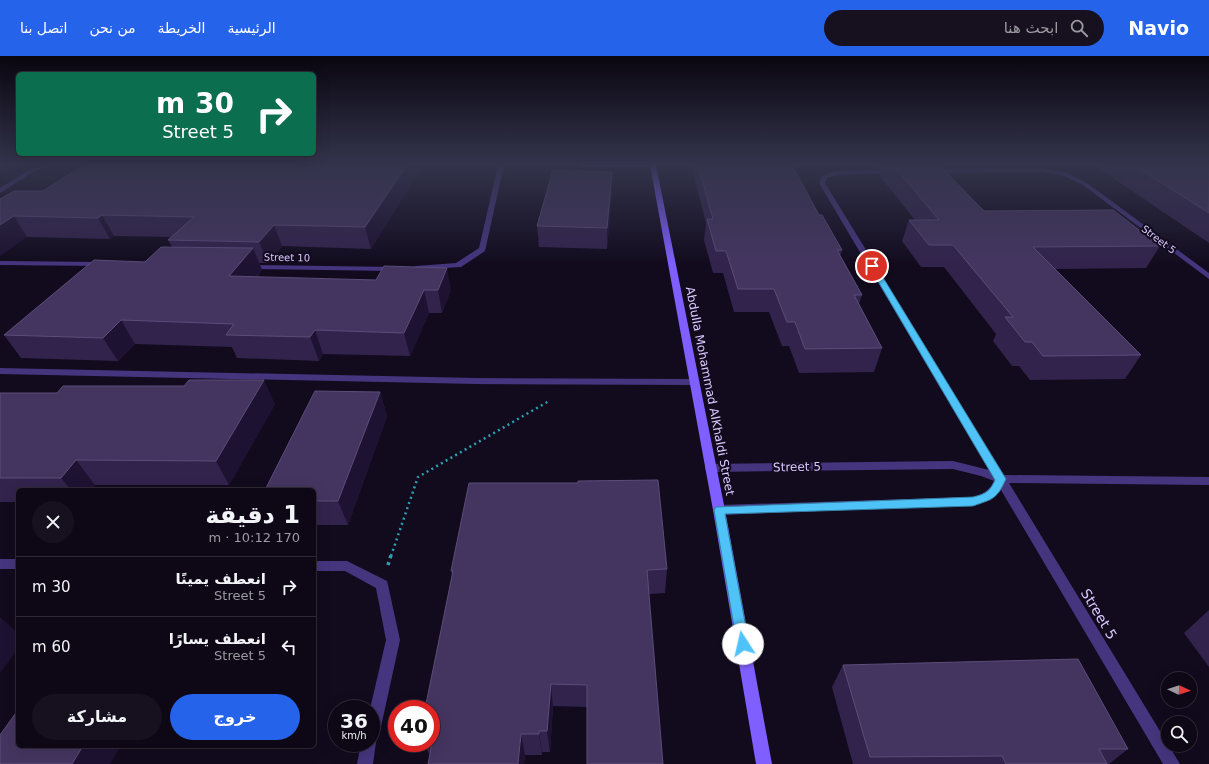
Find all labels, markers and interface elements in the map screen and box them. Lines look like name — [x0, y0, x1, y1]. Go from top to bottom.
search box — [824, 10, 1104, 46]
icon: search — [1068, 17, 1090, 39]
text: Navio — [1128, 17, 1189, 39]
text: ابحث هنا — [1004, 19, 1058, 37]
text: اتصل بنا — [20, 20, 67, 36]
text: من نحن — [89, 20, 136, 36]
text: الخريطة — [158, 20, 205, 36]
text: الرئيسية — [227, 20, 276, 36]
text: 30 m — [156, 87, 234, 120]
icon: right — [248, 88, 300, 140]
text: Street 5 — [162, 121, 234, 142]
street label: Street 5 — [1139, 223, 1178, 256]
pin — [855, 249, 889, 283]
street label: Street 10 — [264, 252, 310, 263]
icon: arrive — [861, 255, 883, 277]
street label: Abdulla Mohammad AlKhaldi Street — [683, 285, 737, 497]
street label: Street 5 — [773, 460, 821, 474]
button: close — [32, 501, 74, 543]
text: 1 دقيقة — [205, 501, 300, 529]
text: 170 m · 10:12 — [209, 530, 300, 545]
text: انعطف يمينًا — [175, 570, 266, 588]
icon: right — [278, 576, 300, 598]
text: 30 m — [32, 578, 71, 596]
street label: Street 5 — [1078, 586, 1120, 642]
text: Street 5 — [214, 588, 266, 603]
position arrow — [722, 623, 764, 665]
text: انعطف يسارًا — [169, 630, 266, 648]
icon: left — [278, 636, 300, 658]
text: 60 m — [32, 638, 71, 656]
text: Street 5 — [214, 648, 266, 663]
north arrow — [1161, 672, 1197, 708]
map controls — [1161, 672, 1197, 752]
button: مشاركة — [32, 694, 162, 740]
button: خروج — [170, 694, 300, 740]
speed limit sign: 40 — [388, 700, 440, 752]
text: 36 — [340, 709, 368, 733]
button: search — [1161, 716, 1197, 752]
text: km/h — [341, 730, 367, 741]

